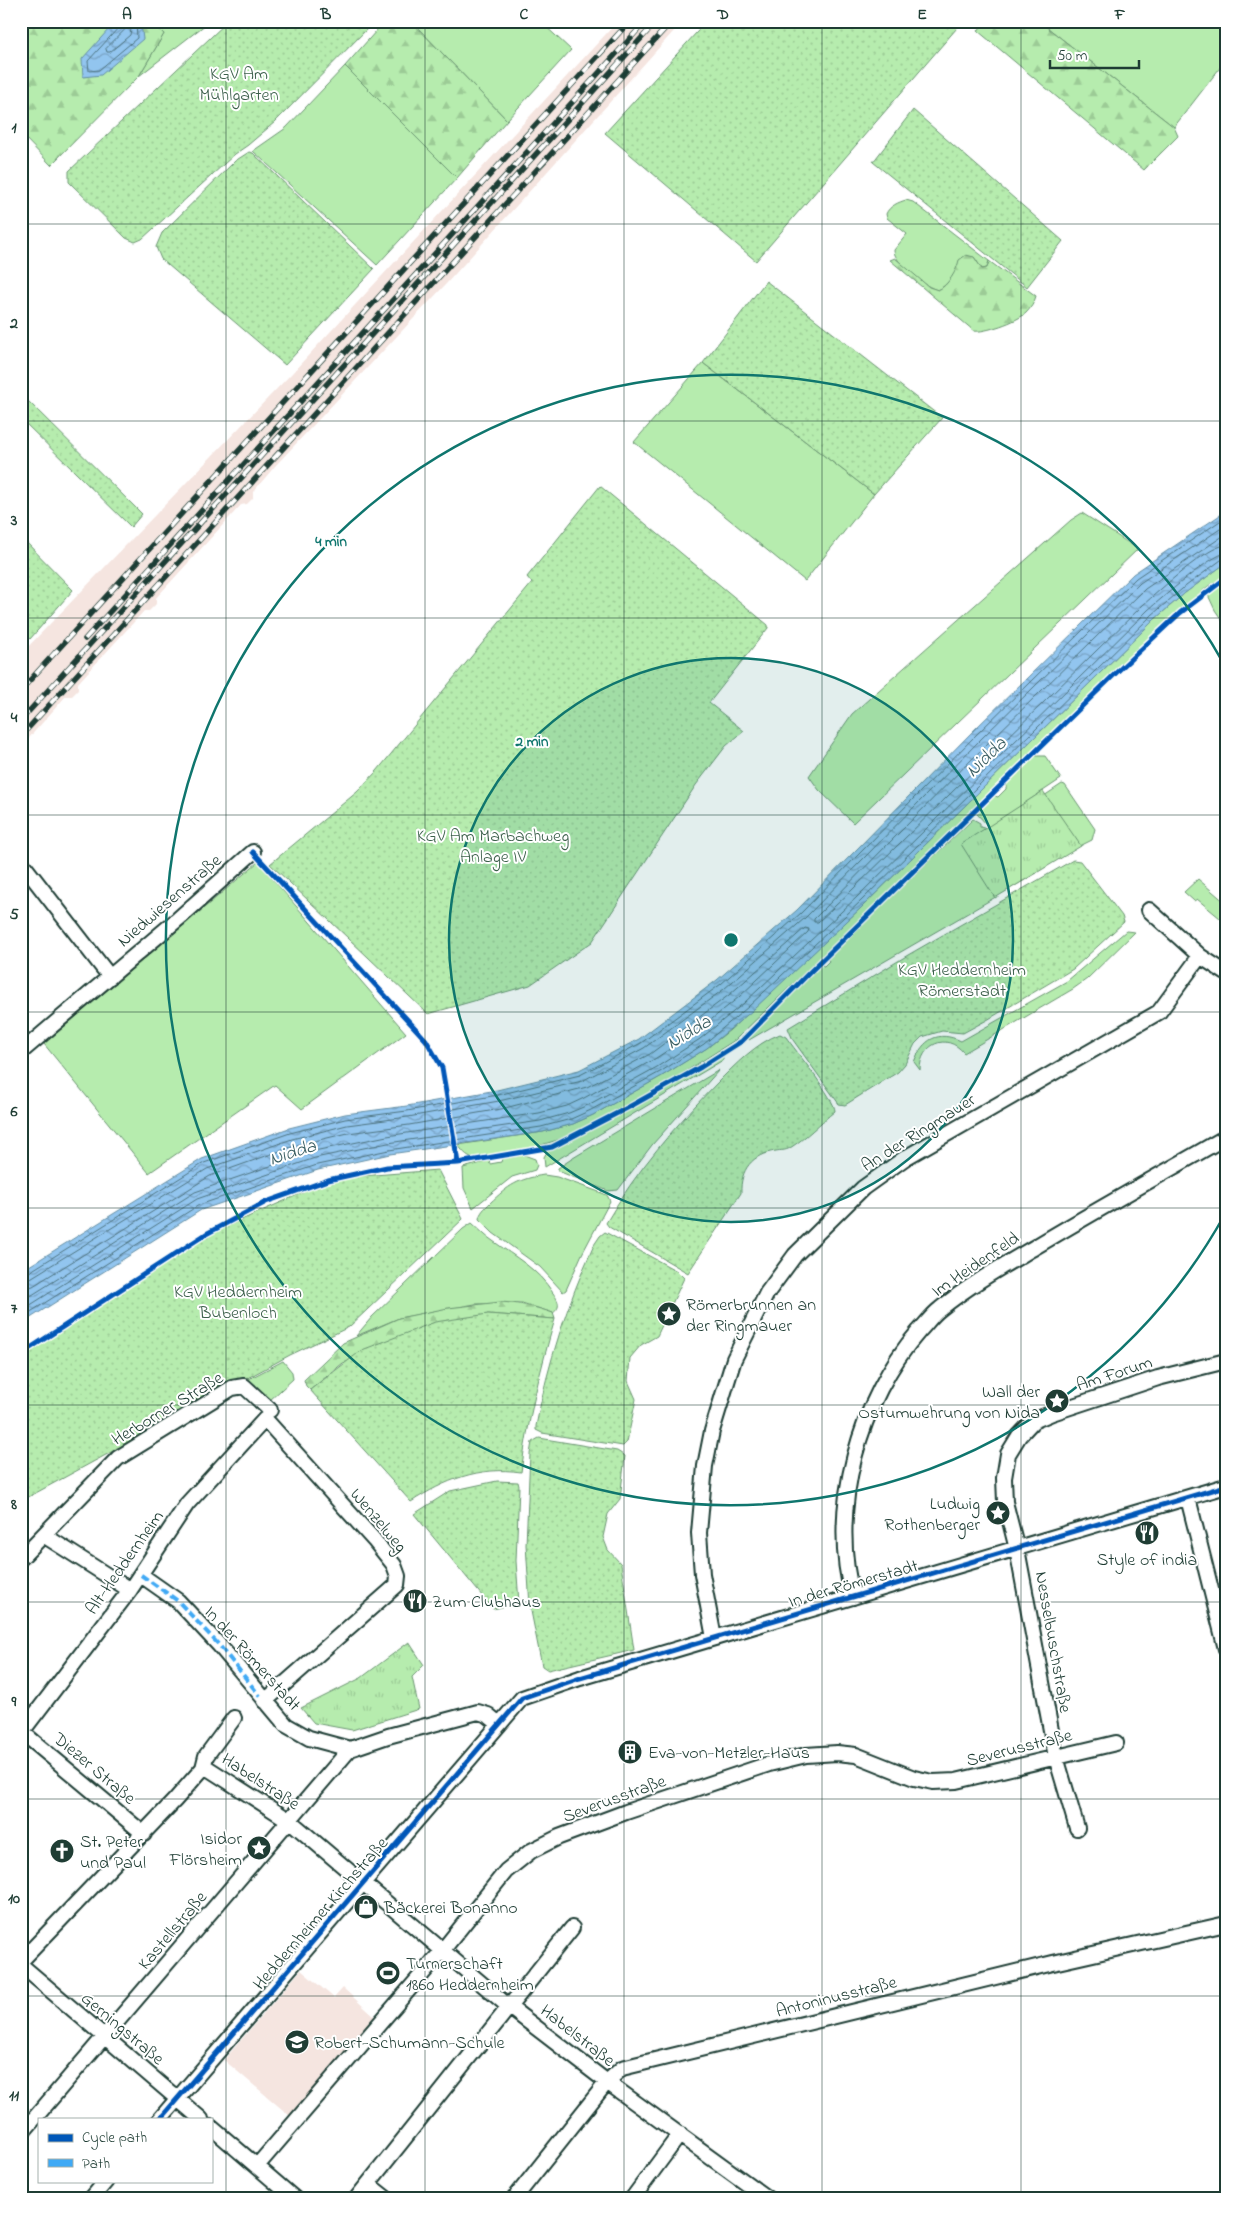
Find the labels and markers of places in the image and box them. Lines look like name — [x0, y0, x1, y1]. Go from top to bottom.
centre of rings — [722, 931, 740, 949]
place label: Römerbrunnen an der Ringmauer — [686, 1293, 816, 1341]
place icon: Römerbrunnen an der Ringmauer — [656, 1301, 682, 1327]
place label: Wall der Ostumwehrung von Nida — [858, 1380, 1040, 1428]
place icon: Wall der Ostumwehrung von Nida — [1044, 1388, 1070, 1414]
place label: Ludwig Rothenberger — [884, 1492, 980, 1540]
place icon: Ludwig Rothenberger — [985, 1500, 1011, 1526]
restaurant icon: Style of india — [1134, 1520, 1160, 1546]
place label: Style of india — [1097, 1548, 1197, 1574]
restaurant icon: Zum Clubhaus — [402, 1588, 428, 1614]
place label: Zum Clubhaus — [432, 1590, 541, 1616]
building icon: Eva-von-Metzler-Haus — [617, 1739, 643, 1765]
place label: Eva-von-Metzler-Haus — [648, 1741, 810, 1767]
place label: Isidor Flörsheim — [168, 1827, 242, 1874]
place label: St. Peter und Paul — [80, 1830, 146, 1877]
place icon: Isidor Flörsheim — [246, 1835, 272, 1861]
church icon: St. Peter und Paul — [49, 1838, 75, 1864]
shop icon: Bäckerei Bonanno — [353, 1894, 379, 1920]
place label: Bäckerei Bonanno — [383, 1896, 518, 1922]
place label: Turnerschaft 1860 Heddernheim — [406, 1952, 534, 1999]
sports icon: Turnerschaft 1860 Heddernheim — [375, 1960, 401, 1986]
school or university icon: Robert-Schumann-Schule — [284, 2029, 310, 2055]
place label: Robert-Schumann-Schule — [314, 2031, 506, 2057]

